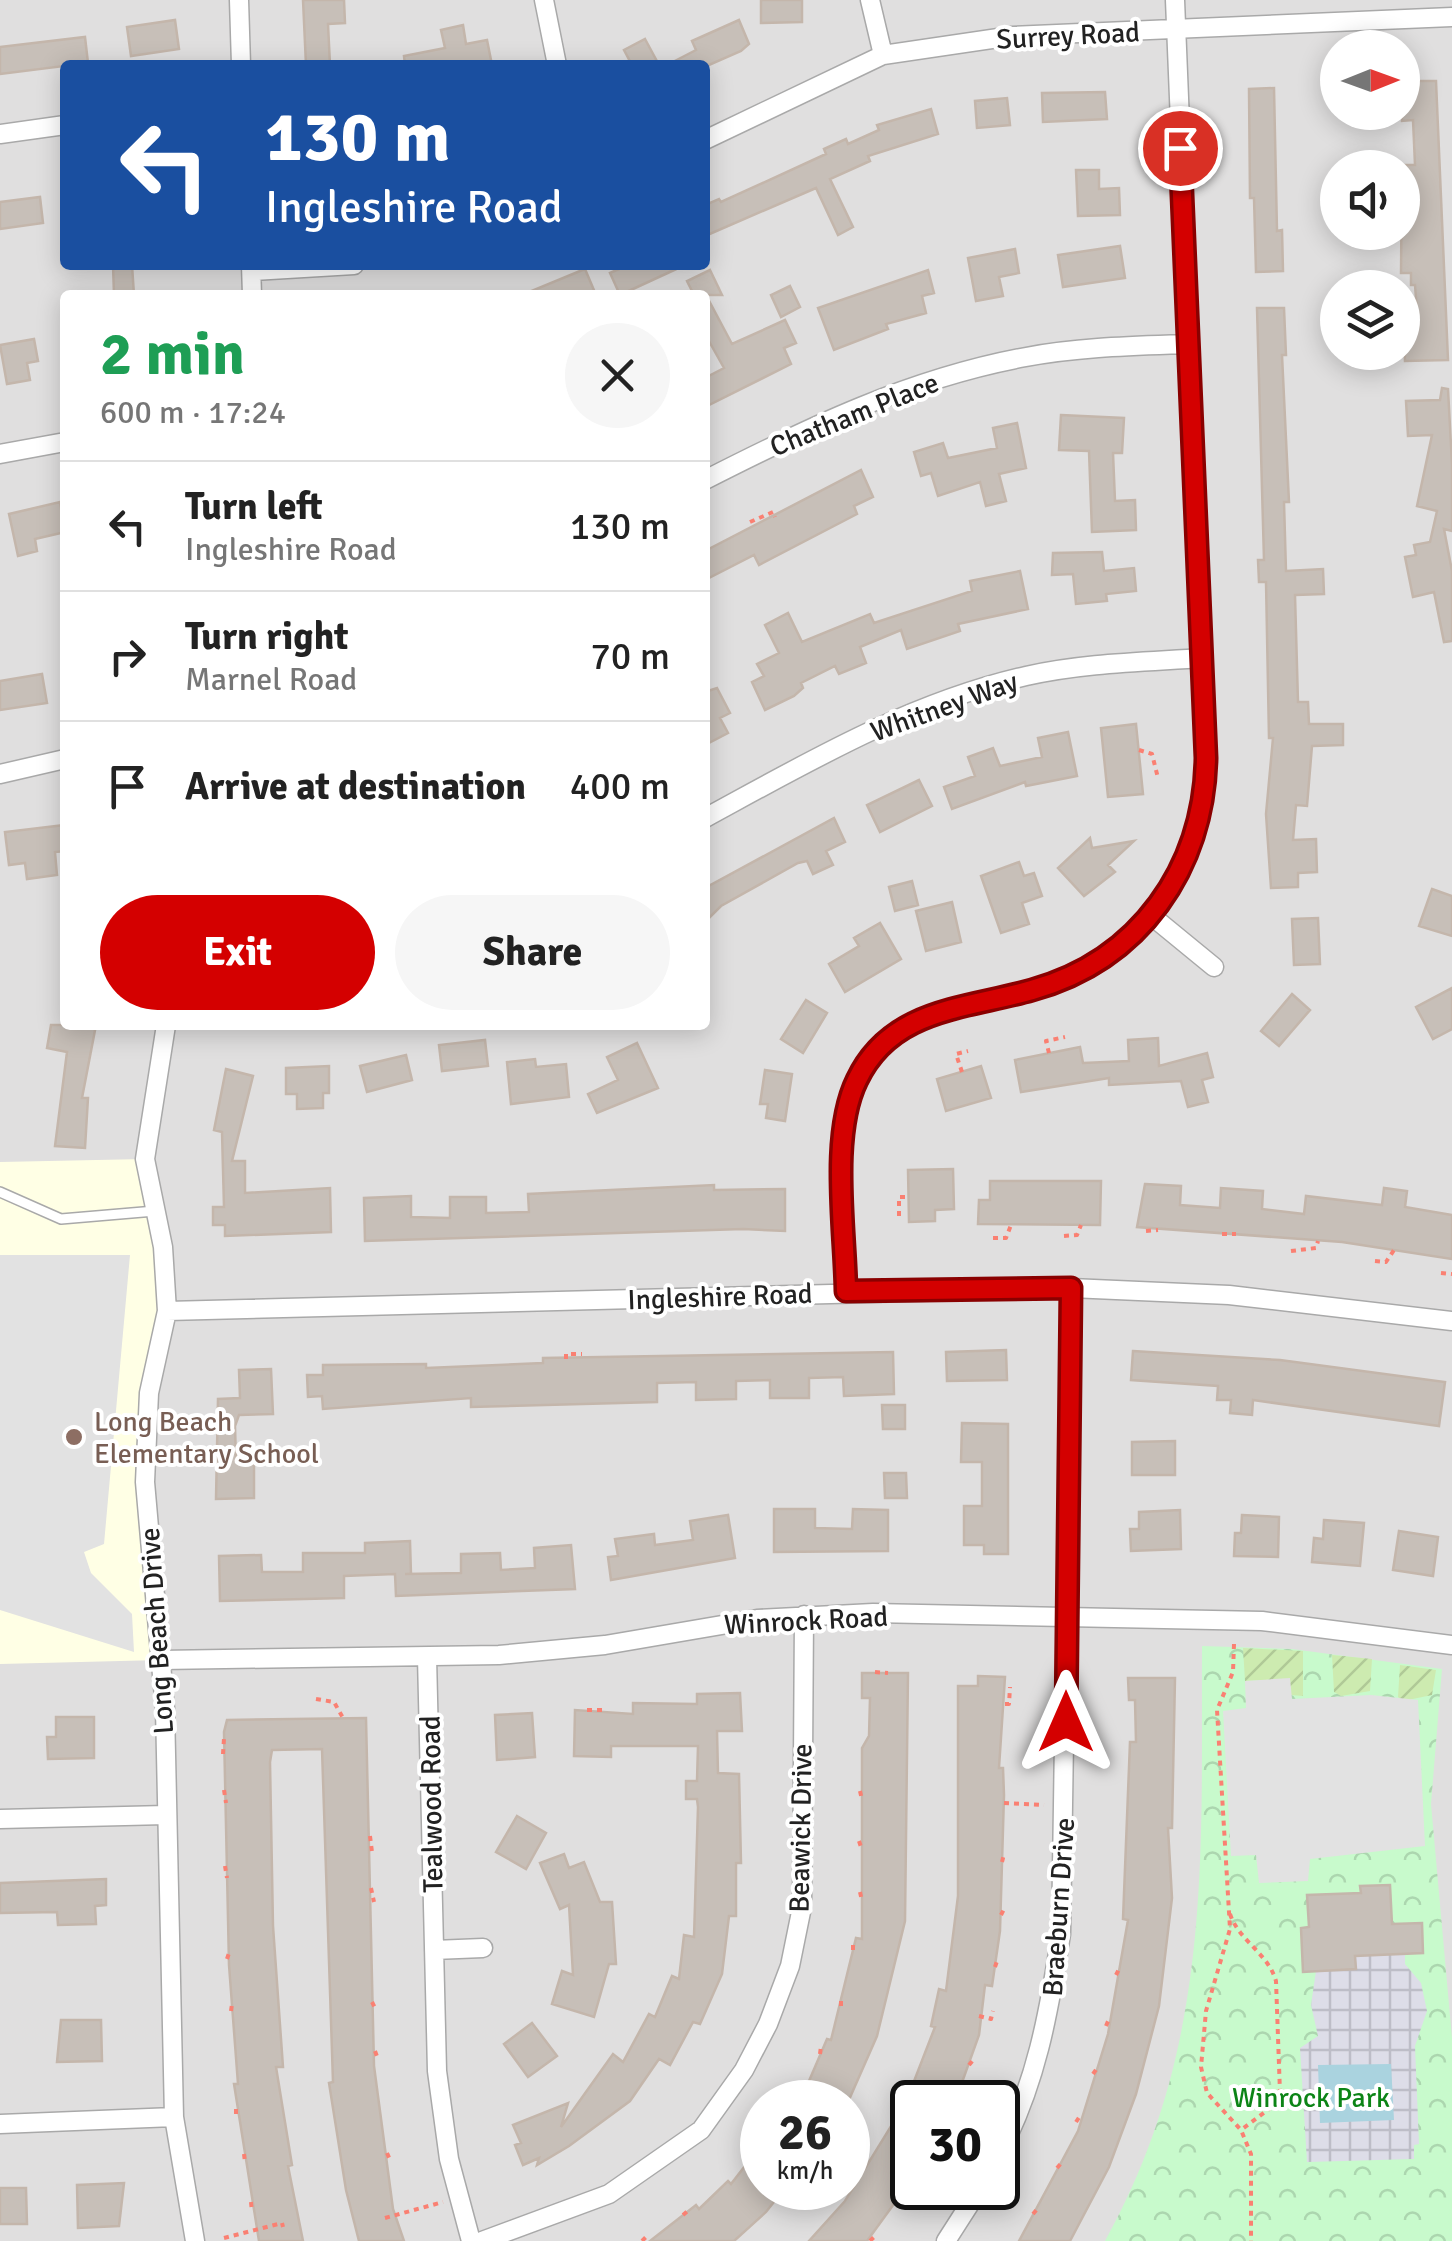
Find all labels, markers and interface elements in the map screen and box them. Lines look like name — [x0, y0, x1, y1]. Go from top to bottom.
street label: Surrey Road — [995, 15, 1141, 57]
north arrow — [1320, 30, 1420, 130]
map controls — [1320, 30, 1420, 370]
text: 130 m — [265, 94, 450, 180]
icon: left — [100, 100, 230, 230]
pin — [1138, 106, 1223, 191]
icon: arrive — [1153, 121, 1208, 176]
button: sound — [1320, 150, 1420, 250]
text: Ingleshire Road — [265, 180, 563, 235]
button: layers — [1320, 270, 1420, 370]
text: 2 min — [100, 318, 245, 392]
button: close — [565, 323, 670, 428]
street label: Chatham Place — [765, 366, 944, 464]
text: 600 m · 17:24 — [100, 393, 286, 432]
text: Turn left — [185, 483, 323, 530]
icon: left — [100, 499, 155, 554]
text: 130 m — [570, 503, 670, 550]
text: Ingleshire Road — [185, 530, 397, 569]
text: Turn right — [185, 613, 349, 660]
icon: right — [100, 629, 155, 684]
text: 70 m — [590, 633, 670, 680]
text: Marnel Road — [185, 660, 357, 699]
street label: Whitney Way — [866, 665, 1023, 749]
icon: arrive — [100, 759, 155, 814]
text: Arrive at destination — [185, 763, 526, 810]
text: 400 m — [570, 763, 670, 810]
button: Exit — [100, 895, 375, 1010]
button: Share — [395, 895, 670, 1010]
street label: Ingleshire Road — [627, 1277, 813, 1317]
place label: Long Beach Elementary School — [94, 1405, 319, 1471]
marker: Long Beach Elementary School — [63, 1426, 85, 1448]
street label: Long Beach Drive — [133, 1527, 181, 1735]
street label: Winrock Road — [723, 1600, 889, 1642]
position arrow — [1014, 1670, 1118, 1774]
street label: Tealwood Road — [413, 1715, 451, 1893]
street label: Beawick Drive — [783, 1743, 819, 1913]
street label: Braeburn Drive — [1036, 1817, 1082, 1998]
speed limit sign: 30 — [890, 2080, 1020, 2210]
park label: Winrock Park — [1232, 2081, 1390, 2115]
text: 26 — [778, 2102, 832, 2164]
text: km/h — [777, 2155, 833, 2186]

